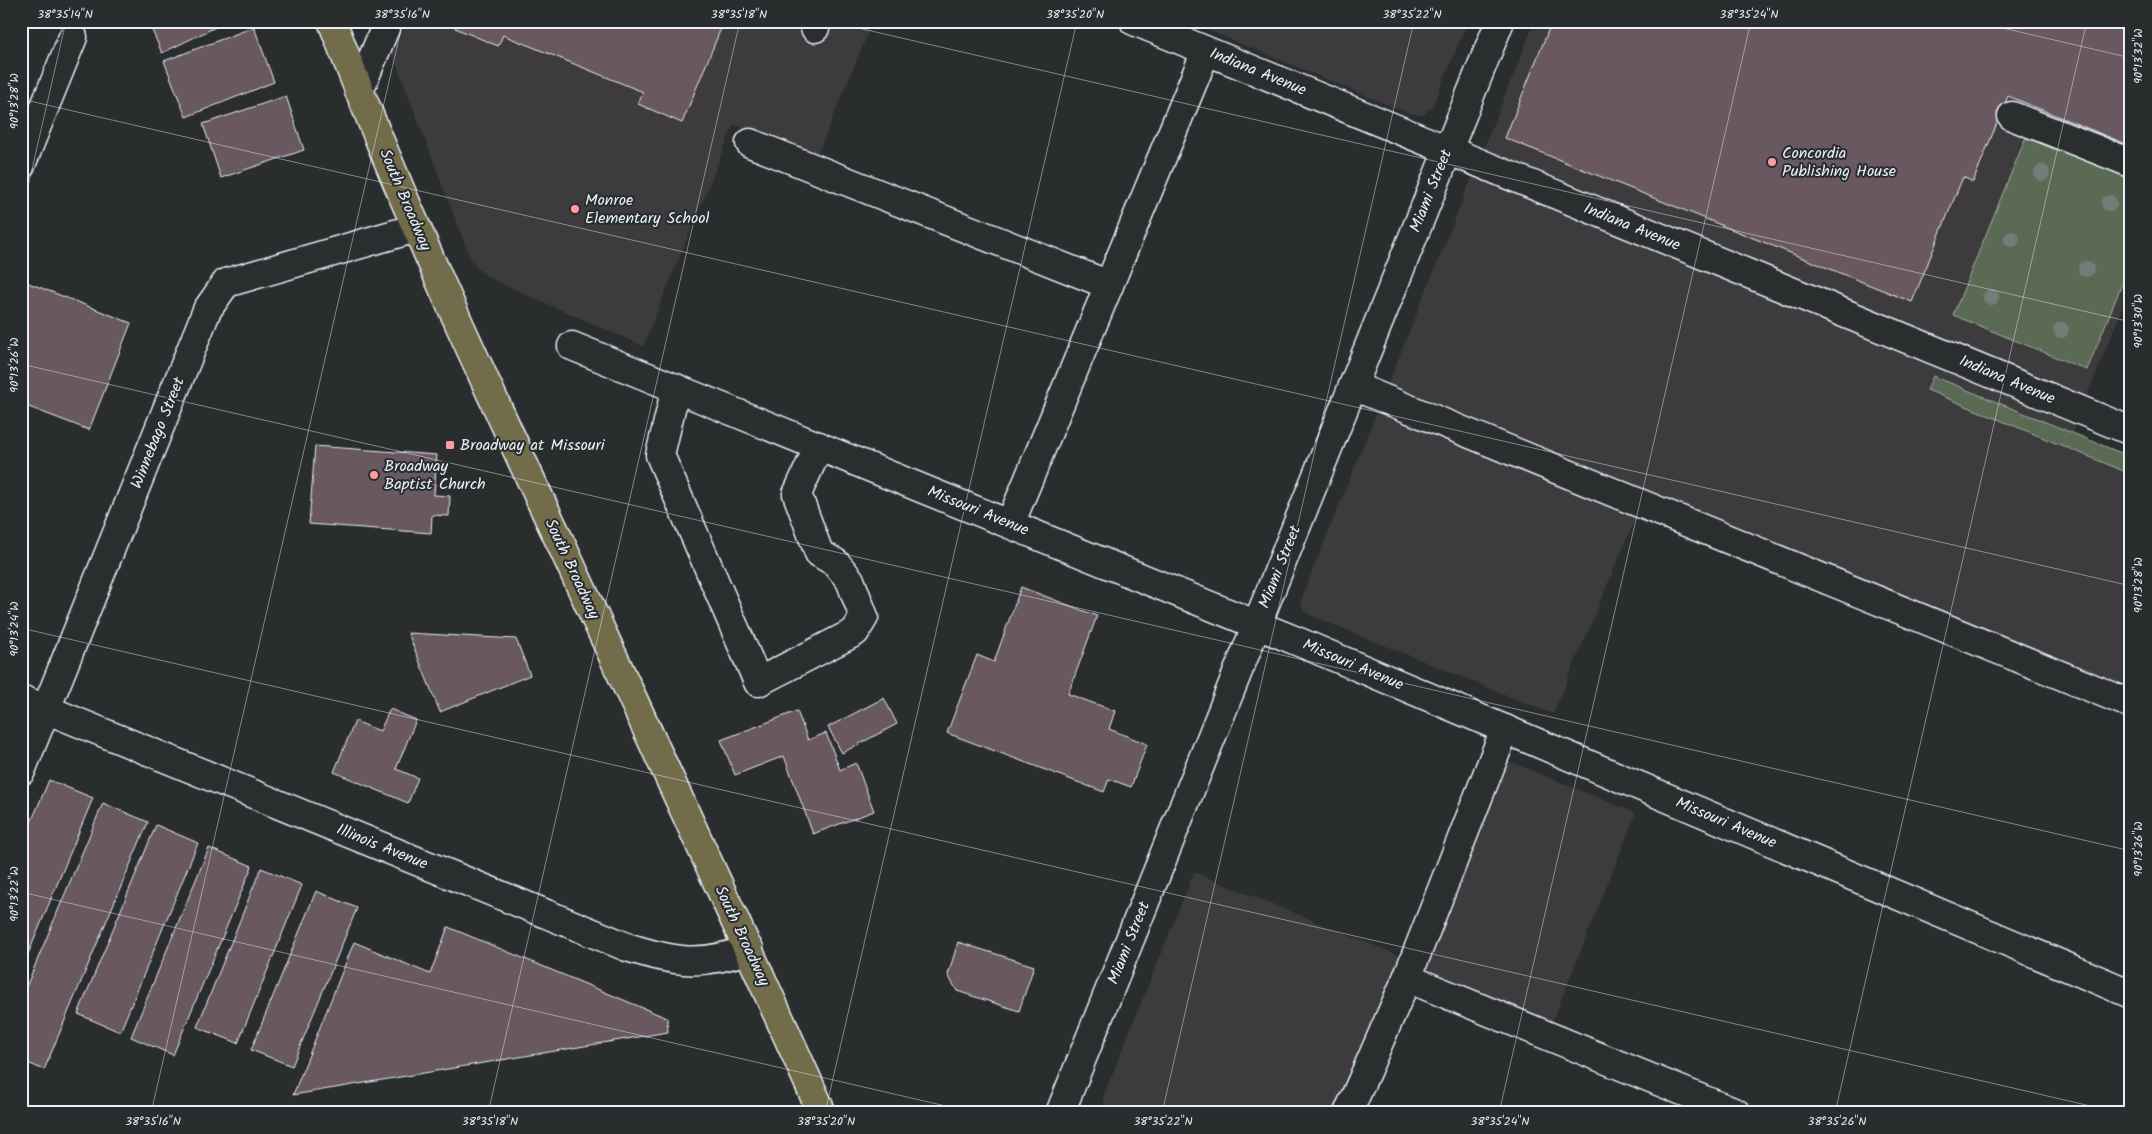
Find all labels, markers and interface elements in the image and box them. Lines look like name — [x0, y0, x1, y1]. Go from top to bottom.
text: 38°35'14"N — [37, 5, 93, 24]
text: 38°35'16"N — [374, 5, 430, 24]
text: 38°35'18"N — [711, 5, 767, 24]
text: 38°35'20"N — [1046, 5, 1104, 24]
text: 38°35'22"N — [1382, 5, 1442, 24]
text: 38°35'24"N — [1720, 5, 1778, 24]
text: 90°13'32"W — [2129, 28, 2148, 84]
street label: Indiana Avenue — [1206, 41, 1310, 103]
text: 90°13'28"W — [5, 73, 24, 129]
place label: Concordia Publishing House — [1782, 141, 1896, 184]
street label: South Broadway — [372, 145, 438, 255]
street label: Miami Street — [1403, 145, 1459, 236]
marker: Concordia Publishing House — [1766, 156, 1778, 168]
place label: Monroe Elementary School — [585, 188, 710, 231]
street label: Indiana Avenue — [1580, 196, 1684, 258]
marker: Monroe Elementary School — [569, 203, 581, 215]
text: 90°13'30"W — [2129, 294, 2148, 348]
text: 90°13'26"W — [5, 337, 24, 393]
street label: Indiana Avenue — [1955, 348, 2059, 412]
street label: Winnebago Street — [124, 373, 192, 493]
place label: Broadway at Missouri — [460, 433, 606, 458]
marker: Broadway at Missouri — [444, 439, 456, 451]
place label: Broadway Baptist Church — [384, 454, 486, 497]
marker: Broadway Baptist Church — [368, 469, 380, 481]
street label: Missouri Avenue — [923, 479, 1033, 543]
street label: South Broadway — [538, 514, 606, 624]
street label: Miami Street — [1252, 521, 1308, 612]
text: 90°13'28"W — [2129, 557, 2148, 613]
text: 90°13'24"W — [5, 601, 24, 657]
street label: Missouri Avenue — [1299, 632, 1407, 698]
street label: Missouri Avenue — [1672, 790, 1780, 856]
street label: Illinois Avenue — [333, 817, 431, 877]
text: 90°13'26"W — [2129, 821, 2148, 877]
text: 90°13'22"W — [5, 866, 24, 922]
street label: South Broadway — [708, 881, 776, 991]
street label: Miami Street — [1101, 897, 1157, 988]
text: 38°35'16"N — [125, 1112, 181, 1131]
text: 38°35'18"N — [462, 1112, 518, 1131]
text: 38°35'20"N — [797, 1112, 855, 1131]
text: 38°35'22"N — [1133, 1112, 1193, 1131]
text: 38°35'24"N — [1471, 1112, 1529, 1131]
text: 38°35'26"N — [1808, 1112, 1866, 1131]

